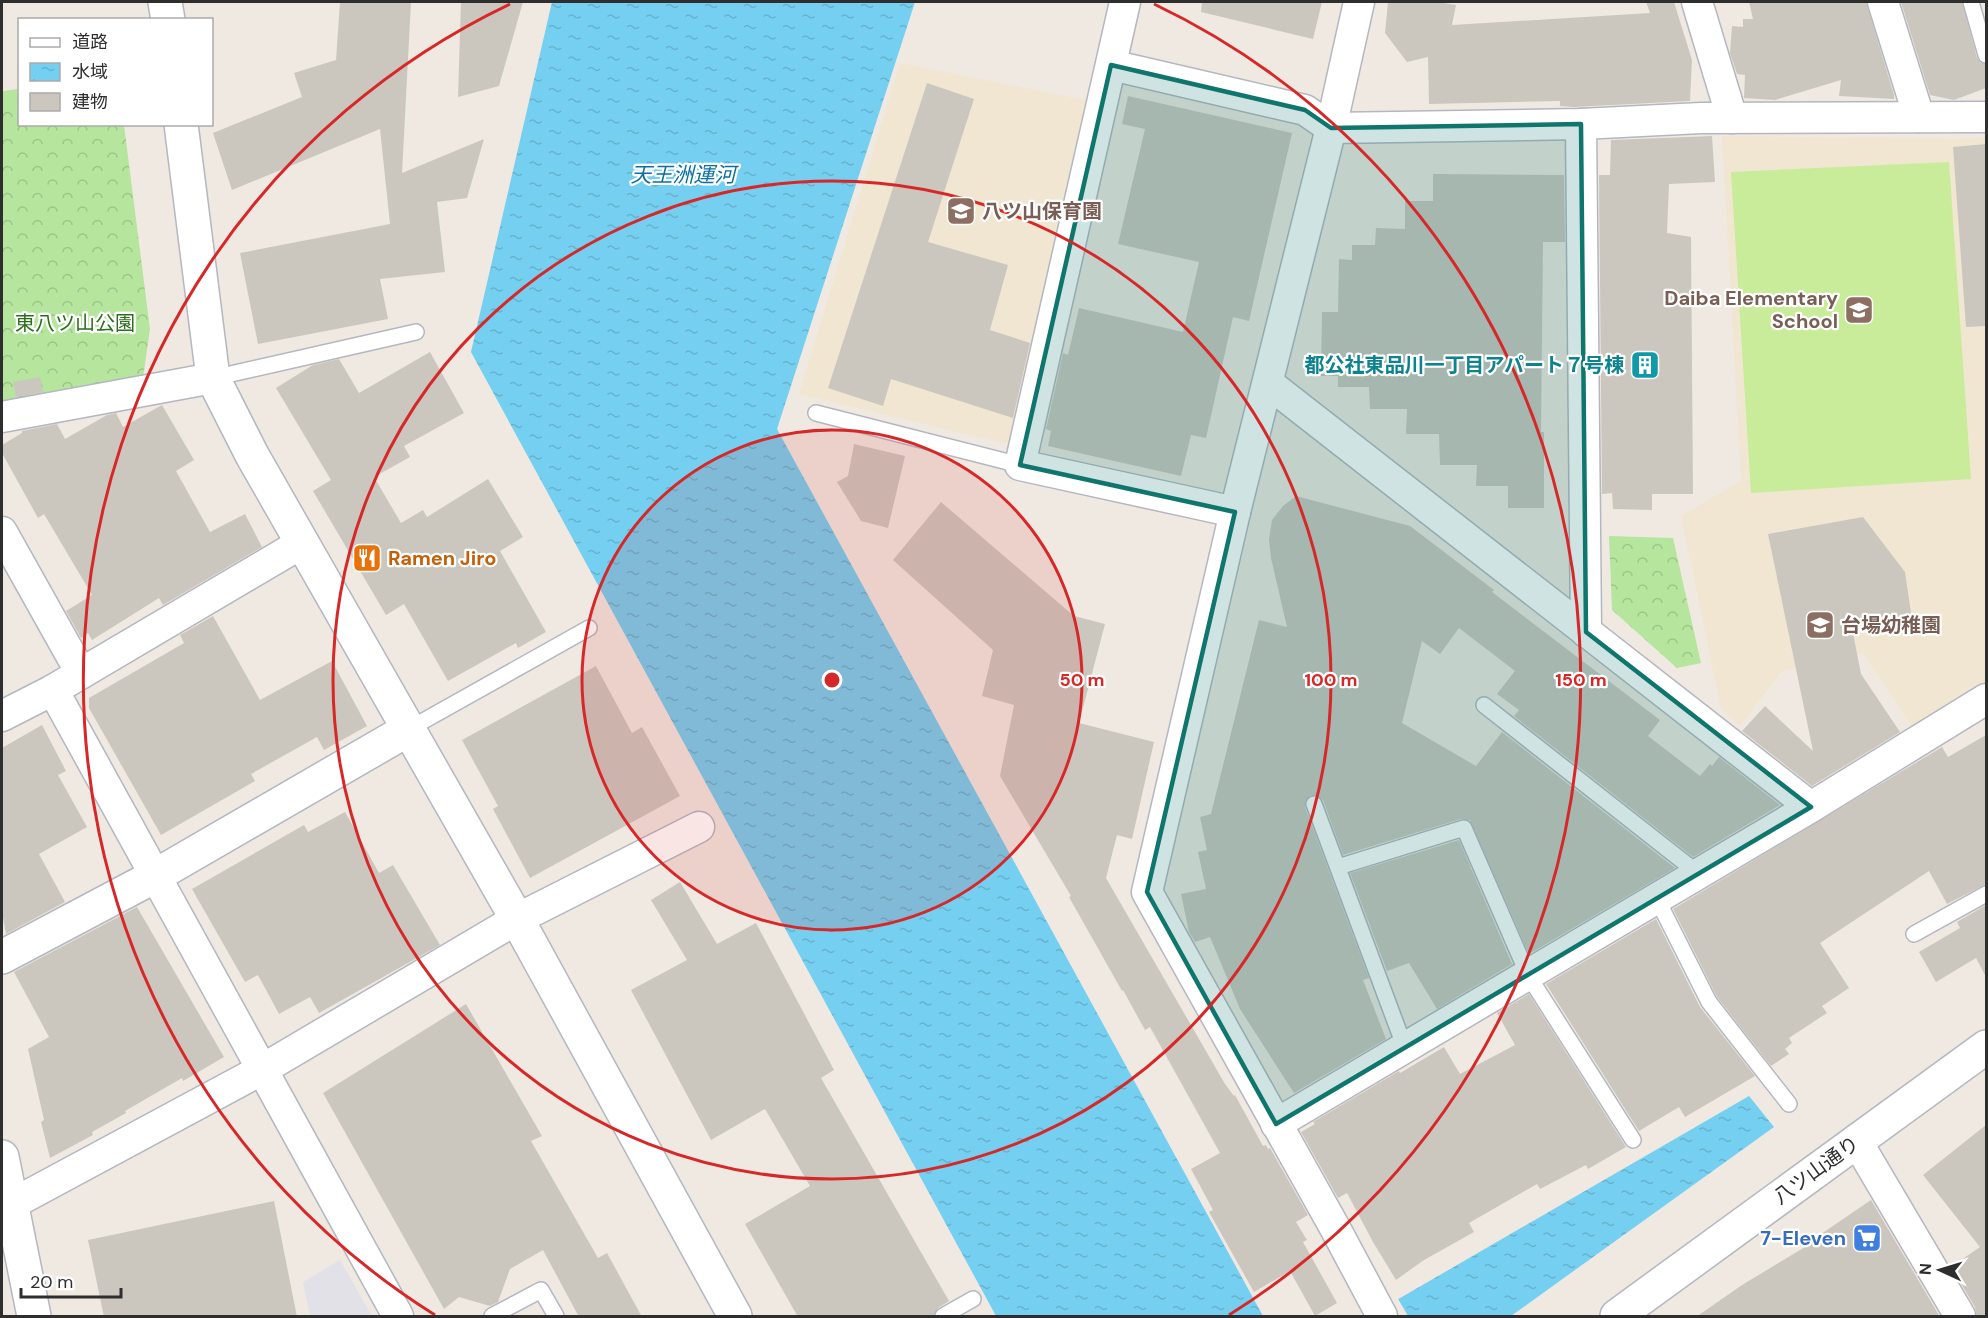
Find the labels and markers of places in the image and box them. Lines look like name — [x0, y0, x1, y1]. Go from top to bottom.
school or university icon: 八ツ山保育園 — [945, 195, 977, 227]
place label: 八ツ山保育園 — [982, 198, 1102, 224]
place label: Daiba Elementary School — [1664, 285, 1838, 334]
school or university icon: Daiba Elementary School — [1843, 294, 1875, 326]
building icon: 都公社東品川一丁目アパート７号棟 — [1629, 349, 1661, 381]
place label: 都公社東品川一丁目アパート７号棟 — [1304, 352, 1624, 378]
restaurant icon: Ramen Jiro — [351, 542, 383, 574]
place label: Ramen Jiro — [388, 545, 496, 571]
school or university icon: 台場幼稚園 — [1804, 609, 1836, 641]
place label: 台場幼稚園 — [1841, 612, 1941, 638]
centre of rings — [822, 670, 842, 690]
supermarket icon: 7-Eleven — [1851, 1222, 1883, 1254]
place label: 7-Eleven — [1760, 1225, 1846, 1251]

